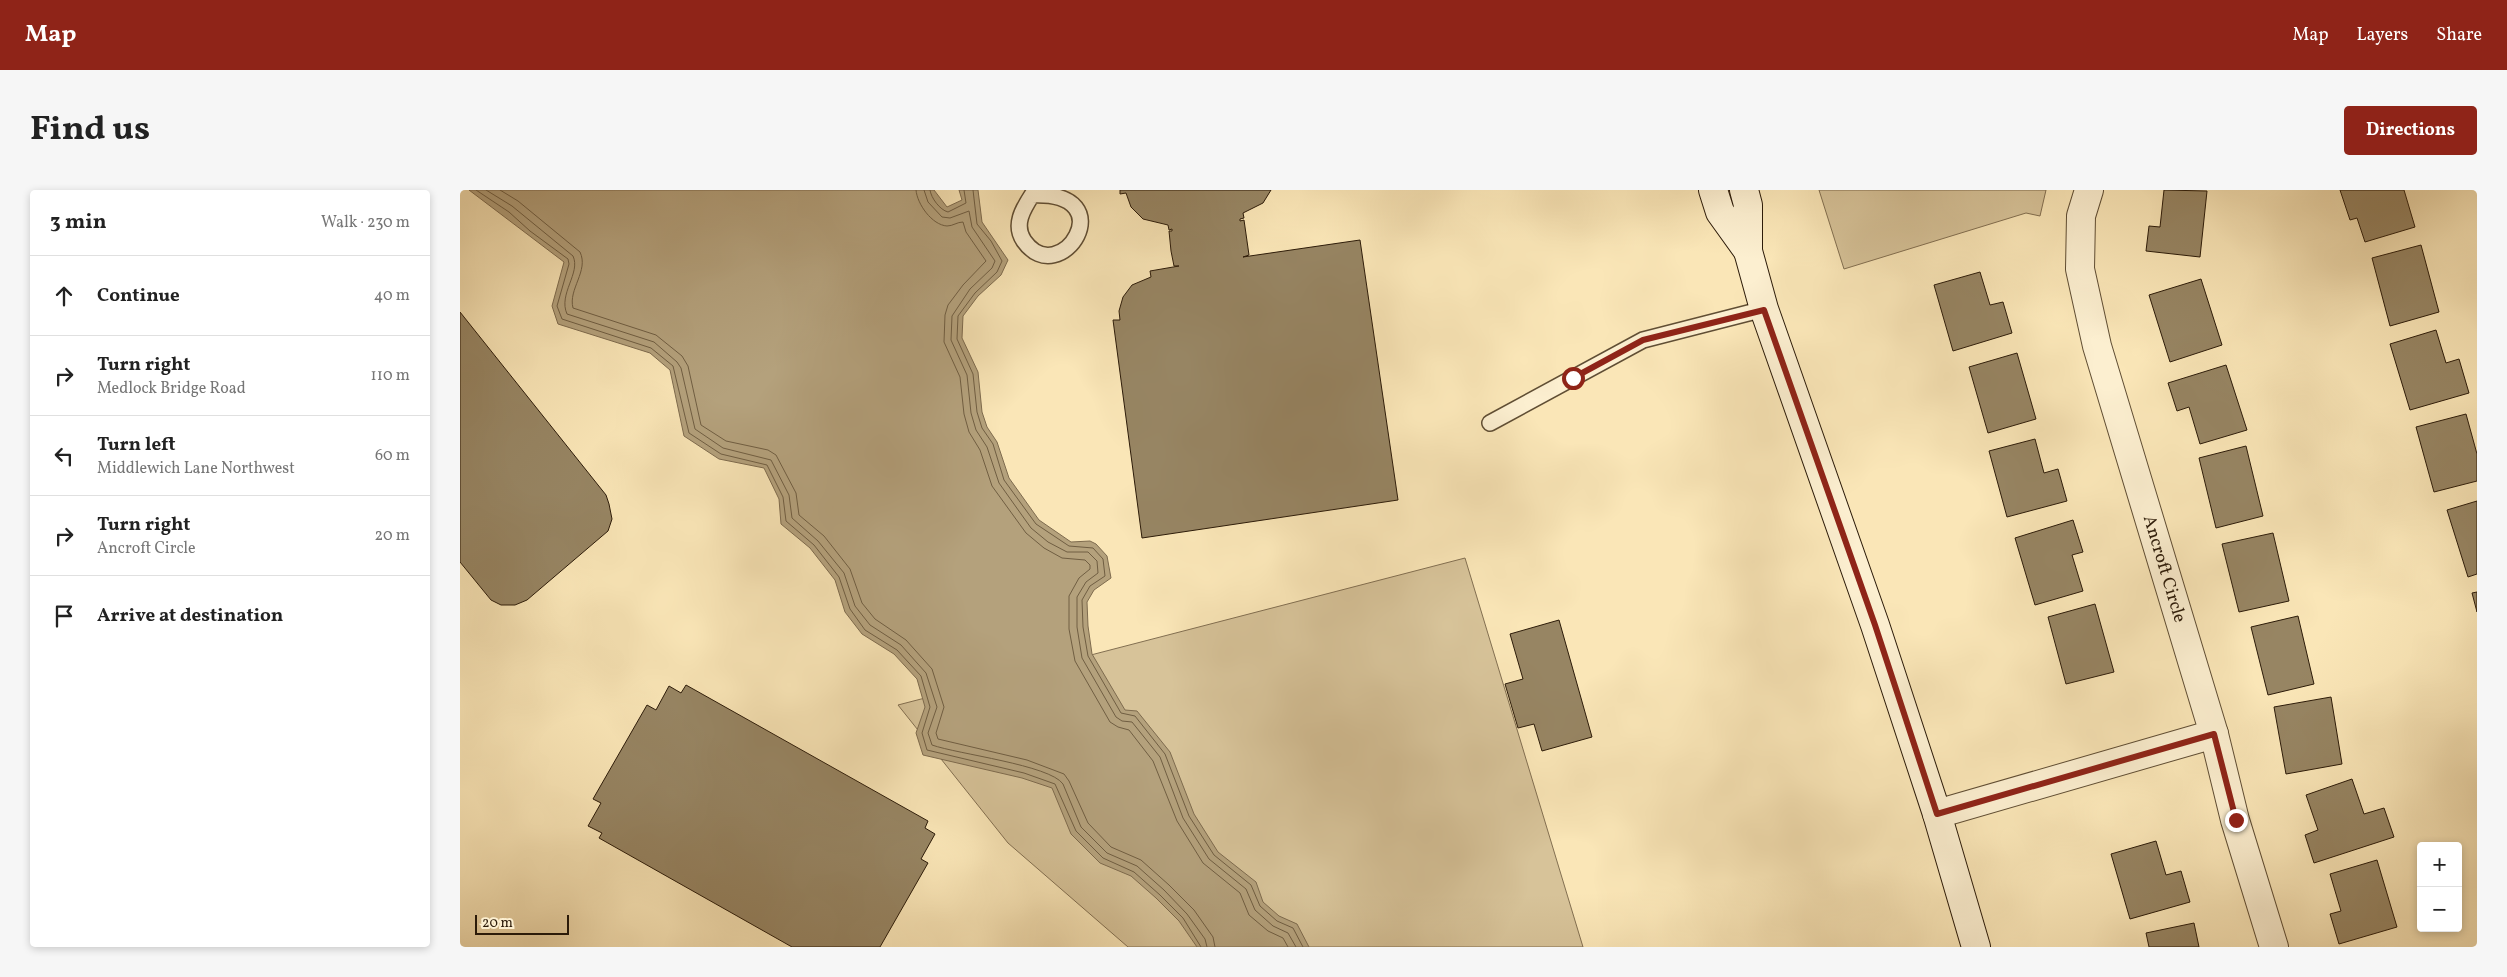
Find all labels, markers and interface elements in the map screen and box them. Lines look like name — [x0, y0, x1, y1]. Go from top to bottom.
text: Map — [25, 18, 76, 52]
text: Map — [2292, 23, 2328, 48]
text: Layers — [2356, 23, 2408, 48]
text: Share — [2436, 23, 2482, 48]
text: Find us — [30, 106, 150, 154]
button: Directions — [2344, 106, 2477, 155]
text: 3 min — [50, 208, 106, 237]
text: Walk · 230 m — [321, 212, 410, 234]
icon: ahead — [50, 282, 78, 310]
text: Continue — [97, 283, 180, 309]
text: 40 m — [374, 285, 410, 307]
text: Turn right — [97, 352, 190, 378]
icon: right — [50, 362, 78, 390]
text: 110 m — [371, 365, 410, 387]
route start — [1562, 367, 1585, 390]
text: Medlock Bridge Road — [97, 378, 246, 400]
text: Turn left — [97, 432, 176, 458]
icon: left — [50, 442, 78, 470]
text: 60 m — [375, 445, 410, 467]
text: Middlewich Lane Northwest — [97, 458, 295, 480]
text: Turn right — [97, 512, 190, 538]
street label: Ancroft Circle — [2136, 512, 2192, 626]
icon: right — [50, 522, 78, 550]
text: 20 m — [375, 525, 410, 547]
text: Ancroft Circle — [97, 538, 196, 560]
icon: arrive — [50, 602, 78, 630]
text: Arrive at destination — [97, 603, 283, 629]
route end — [2225, 809, 2248, 832]
map controls — [2417, 842, 2462, 932]
button: + — [2417, 842, 2462, 887]
button: − — [2417, 887, 2462, 932]
scale bar — [475, 912, 569, 935]
text: 20 m — [482, 914, 513, 933]

